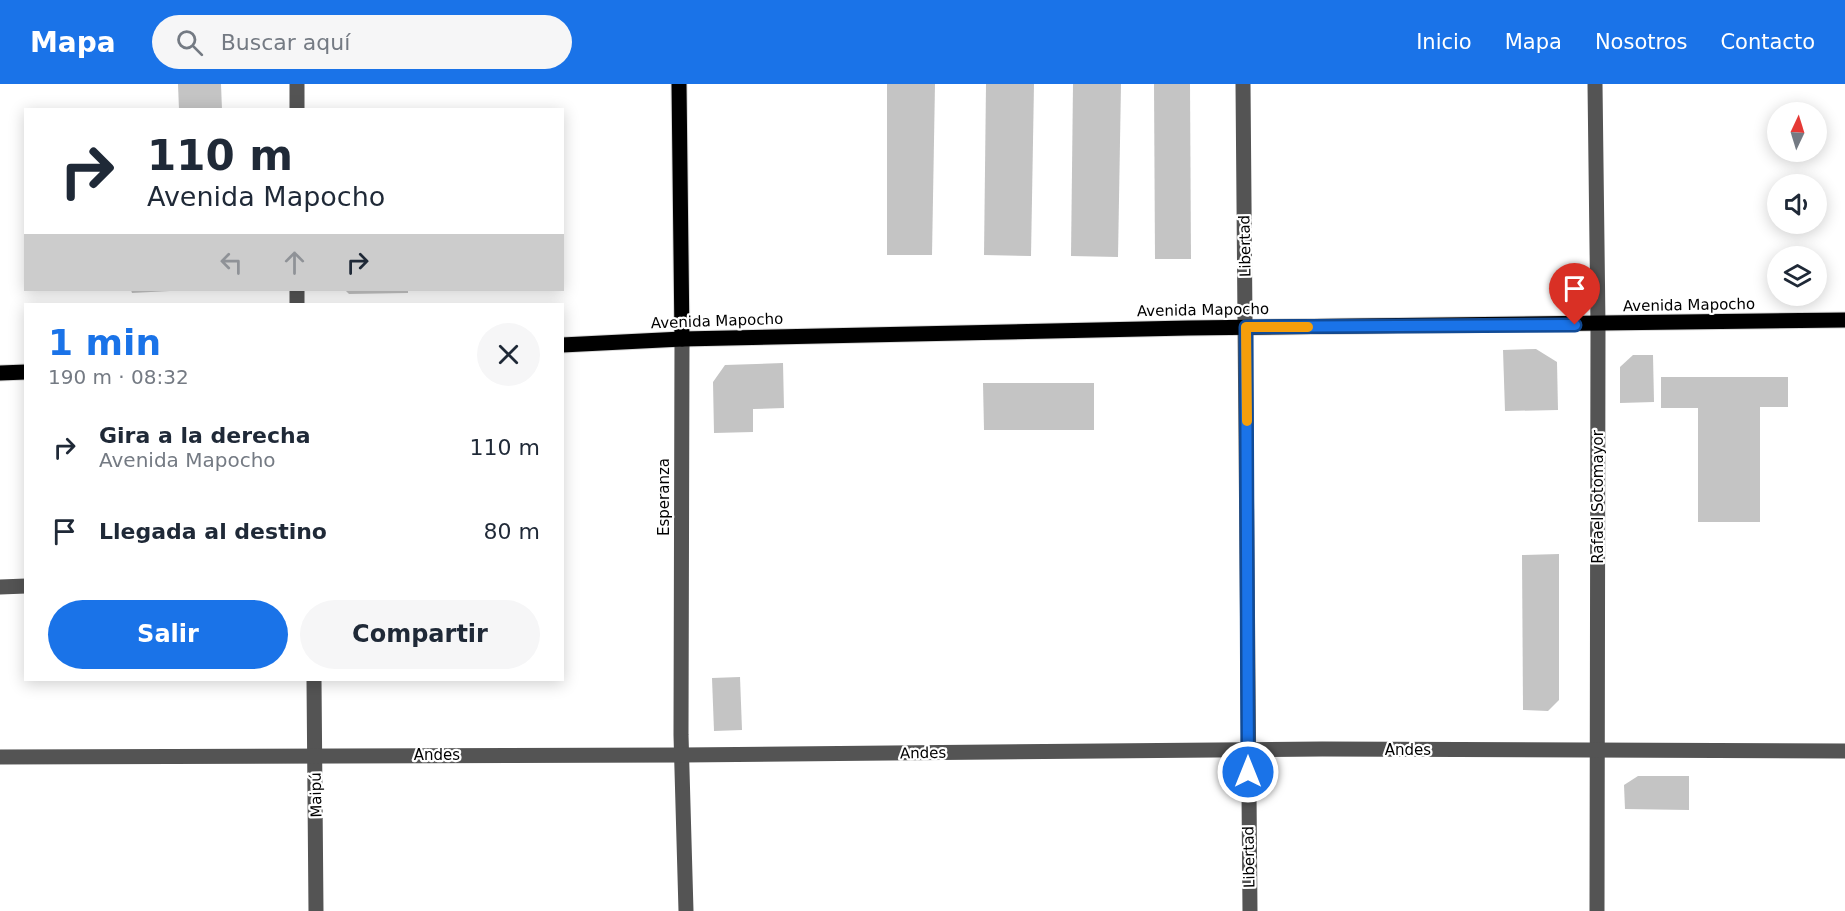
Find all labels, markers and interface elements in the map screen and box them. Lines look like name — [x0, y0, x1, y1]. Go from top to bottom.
search box — [152, 15, 572, 69]
text: Mapa — [30, 26, 116, 59]
icon: search — [173, 26, 206, 59]
text: Buscar aquí — [221, 30, 350, 55]
text: Inicio — [1416, 30, 1472, 54]
text: Mapa — [1505, 30, 1562, 54]
text: Nosotros — [1595, 30, 1687, 54]
text: Contacto — [1720, 30, 1815, 54]
north arrow — [1767, 102, 1827, 162]
map controls — [1767, 102, 1827, 306]
text: 110 m — [147, 131, 293, 180]
icon: right — [48, 132, 126, 210]
button: sound — [1767, 174, 1827, 234]
text: Avenida Mapocho — [147, 181, 385, 212]
street label: Libertad — [1235, 215, 1255, 277]
icon: left — [215, 246, 248, 279]
icon: ahead — [278, 246, 311, 279]
icon: right — [341, 246, 374, 279]
button: layers — [1767, 246, 1827, 306]
pin — [1549, 263, 1600, 325]
icon: arrive — [1558, 272, 1591, 305]
street label: Avenida Mapocho — [1623, 295, 1755, 315]
street label: Avenida Mapocho — [1137, 300, 1269, 320]
street label: Avenida Mapocho — [651, 310, 783, 332]
text: 1 min — [48, 322, 161, 363]
button: close — [477, 323, 540, 386]
text: 190 m · 08:32 — [48, 365, 189, 389]
text: Gira a la derecha — [99, 423, 311, 448]
street label: Rafael Sotomayor — [1589, 429, 1607, 564]
icon: right — [48, 431, 81, 464]
text: 110 m — [470, 435, 540, 460]
text: Avenida Mapocho — [99, 448, 276, 472]
street label: Esperanza — [655, 458, 673, 536]
icon: arrive — [48, 515, 81, 548]
text: Llegada al destino — [99, 519, 327, 544]
text: 80 m — [484, 519, 540, 544]
button: Salir — [48, 600, 288, 669]
button: Compartir — [300, 600, 540, 669]
position arrow — [1216, 740, 1280, 804]
street label: Andes — [1385, 741, 1431, 759]
street label: Andes — [900, 744, 946, 762]
street label: Andes — [414, 746, 460, 764]
street label: Maipú — [307, 772, 325, 818]
street label: Libertad — [1239, 826, 1259, 888]

